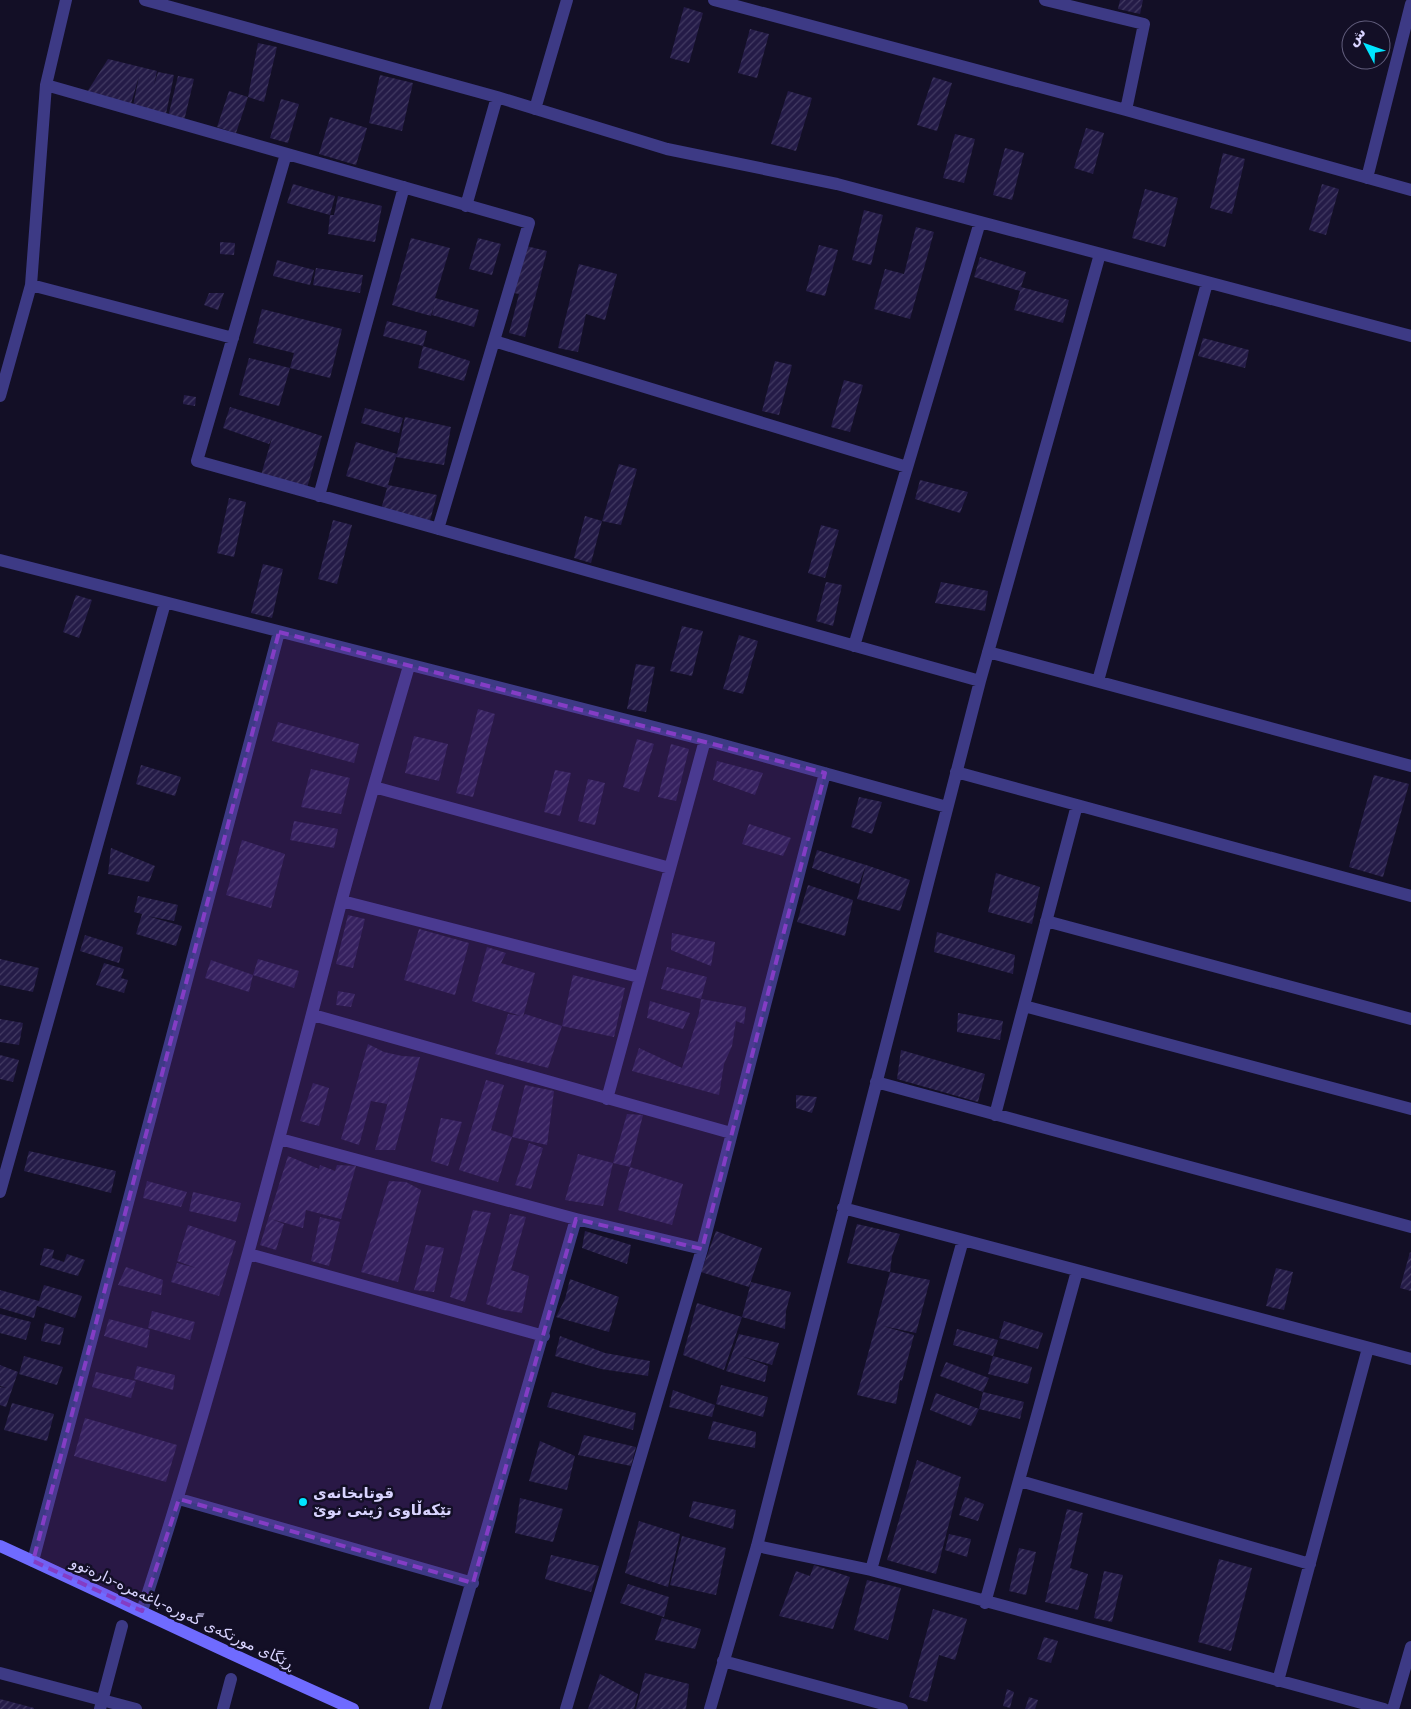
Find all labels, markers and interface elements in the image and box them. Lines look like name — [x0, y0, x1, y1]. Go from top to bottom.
north arrow — [1341, 20, 1391, 70]
text: ش — [1344, 24, 1369, 49]
place label: قوتابخانەی تێکەڵاوی ژینی نوێ — [313, 1484, 452, 1519]
marker: قوتابخانەی تێکەڵاوی ژینی نوێ — [297, 1496, 309, 1508]
street label: ڕێگای مورتکەی گەورە-باغەمرە-دارەتوو — [67, 1553, 299, 1673]

